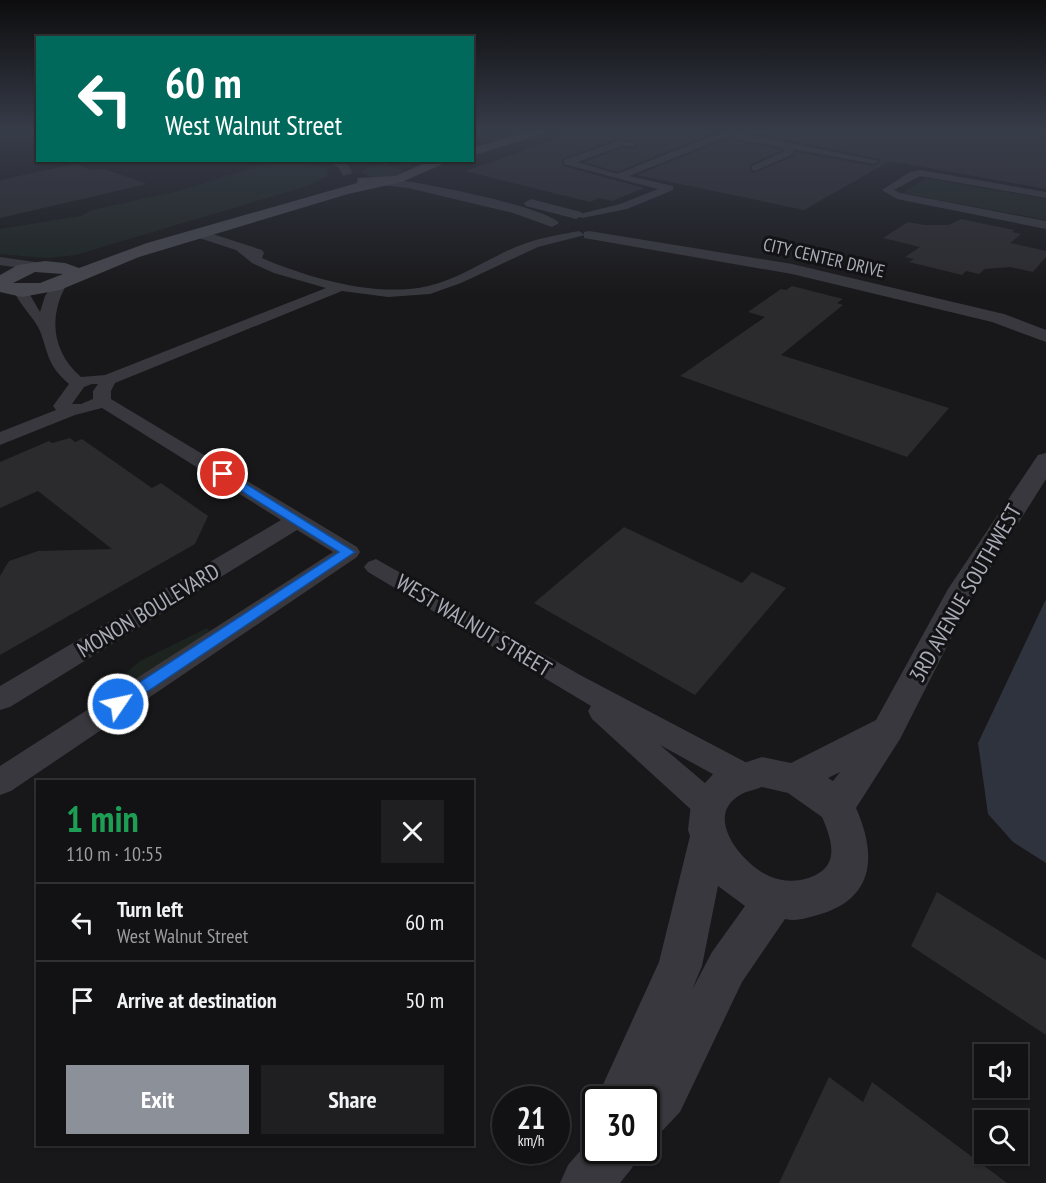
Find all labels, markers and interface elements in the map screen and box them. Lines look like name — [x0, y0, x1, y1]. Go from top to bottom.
text: 60 m — [165, 55, 242, 110]
icon: left — [66, 60, 144, 138]
text: West Walnut Street — [165, 108, 342, 142]
street label: CITY CENTER DRIVE — [761, 232, 887, 283]
pin — [197, 448, 248, 499]
icon: arrive — [206, 457, 239, 490]
street label: 3RD AVENUE SOUTHWEST — [903, 499, 1027, 687]
street label: MONON BOULEVARD — [72, 557, 224, 663]
street label: WEST WALNUT STREET — [391, 568, 557, 683]
position arrow — [86, 672, 150, 736]
text: 1 min — [66, 795, 139, 842]
button: close — [381, 800, 444, 863]
text: 110 m · 10:55 — [66, 841, 163, 867]
text: Turn left — [117, 895, 183, 923]
icon: left — [66, 906, 99, 939]
text: 60 m — [405, 908, 444, 936]
text: West Walnut Street — [117, 923, 248, 949]
icon: arrive — [66, 984, 99, 1017]
text: Arrive at destination — [117, 986, 277, 1014]
text: 50 m — [405, 986, 444, 1014]
map controls — [974, 1044, 1028, 1164]
button: sound — [974, 1044, 1028, 1098]
button: Exit — [66, 1065, 249, 1134]
button: Share — [261, 1065, 444, 1134]
speed limit sign: 30 — [582, 1086, 660, 1164]
text: 21 — [517, 1098, 545, 1137]
button: search — [974, 1110, 1028, 1164]
text: km/h — [518, 1131, 544, 1150]

